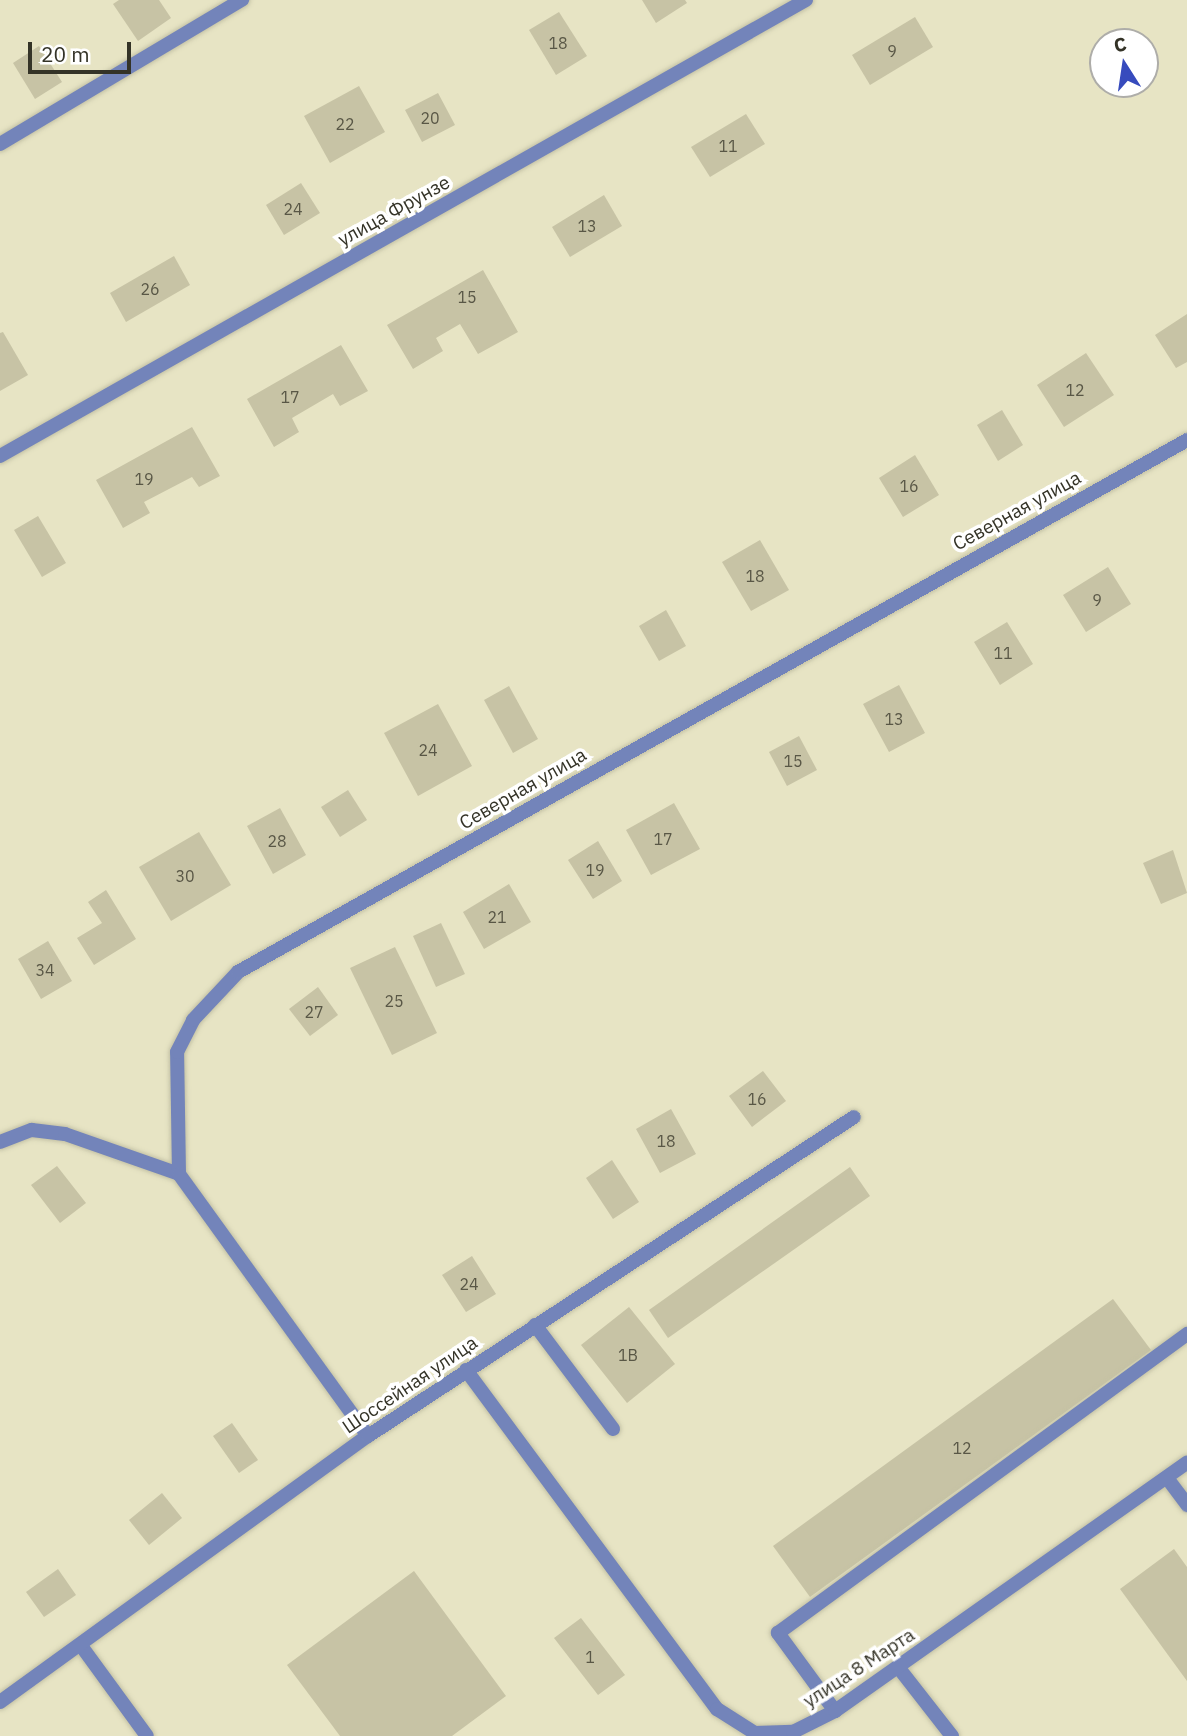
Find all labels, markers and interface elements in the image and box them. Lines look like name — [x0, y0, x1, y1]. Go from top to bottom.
scale bar — [32, 28, 135, 72]
north arrow — [1089, 28, 1159, 98]
text: С — [1112, 31, 1129, 57]
house number: 18 — [548, 33, 568, 53]
text: 20 m — [41, 40, 90, 68]
house number: 9 — [887, 41, 897, 61]
house number: 20 — [420, 108, 440, 128]
house number: 22 — [335, 114, 355, 134]
house number: 11 — [718, 136, 738, 156]
street label: улица Фрунзе — [334, 171, 454, 251]
house number: 24 — [283, 199, 303, 219]
house number: 13 — [577, 216, 597, 236]
house number: 26 — [140, 279, 160, 299]
house number: 15 — [457, 287, 477, 307]
house number: 12 — [1065, 380, 1085, 400]
house number: 17 — [280, 387, 300, 407]
street label: Северная улица — [949, 466, 1085, 556]
house number: 19 — [134, 469, 154, 489]
house number: 16 — [899, 476, 919, 496]
house number: 18 — [745, 566, 765, 586]
house number: 9 — [1092, 590, 1102, 610]
house number: 11 — [993, 643, 1013, 663]
house number: 13 — [884, 709, 904, 729]
house number: 24 — [418, 740, 438, 760]
street label: Северная улица — [455, 743, 591, 835]
house number: 15 — [783, 751, 803, 771]
house number: 17 — [653, 829, 673, 849]
house number: 28 — [267, 831, 287, 851]
house number: 19 — [585, 860, 605, 880]
house number: 30 — [175, 866, 195, 886]
house number: 21 — [487, 907, 507, 927]
house number: 34 — [35, 960, 55, 980]
house number: 25 — [384, 991, 404, 1011]
house number: 27 — [304, 1002, 324, 1022]
house number: 16 — [747, 1089, 767, 1109]
house number: 18 — [656, 1131, 676, 1151]
house number: 24 — [459, 1274, 479, 1294]
street label: Шоссейная улица — [338, 1331, 482, 1439]
house number: 1В — [618, 1345, 638, 1365]
house number: 12 — [952, 1438, 972, 1458]
street label: улица 8 Марта — [799, 1624, 919, 1712]
house number: 1 — [585, 1647, 595, 1667]

